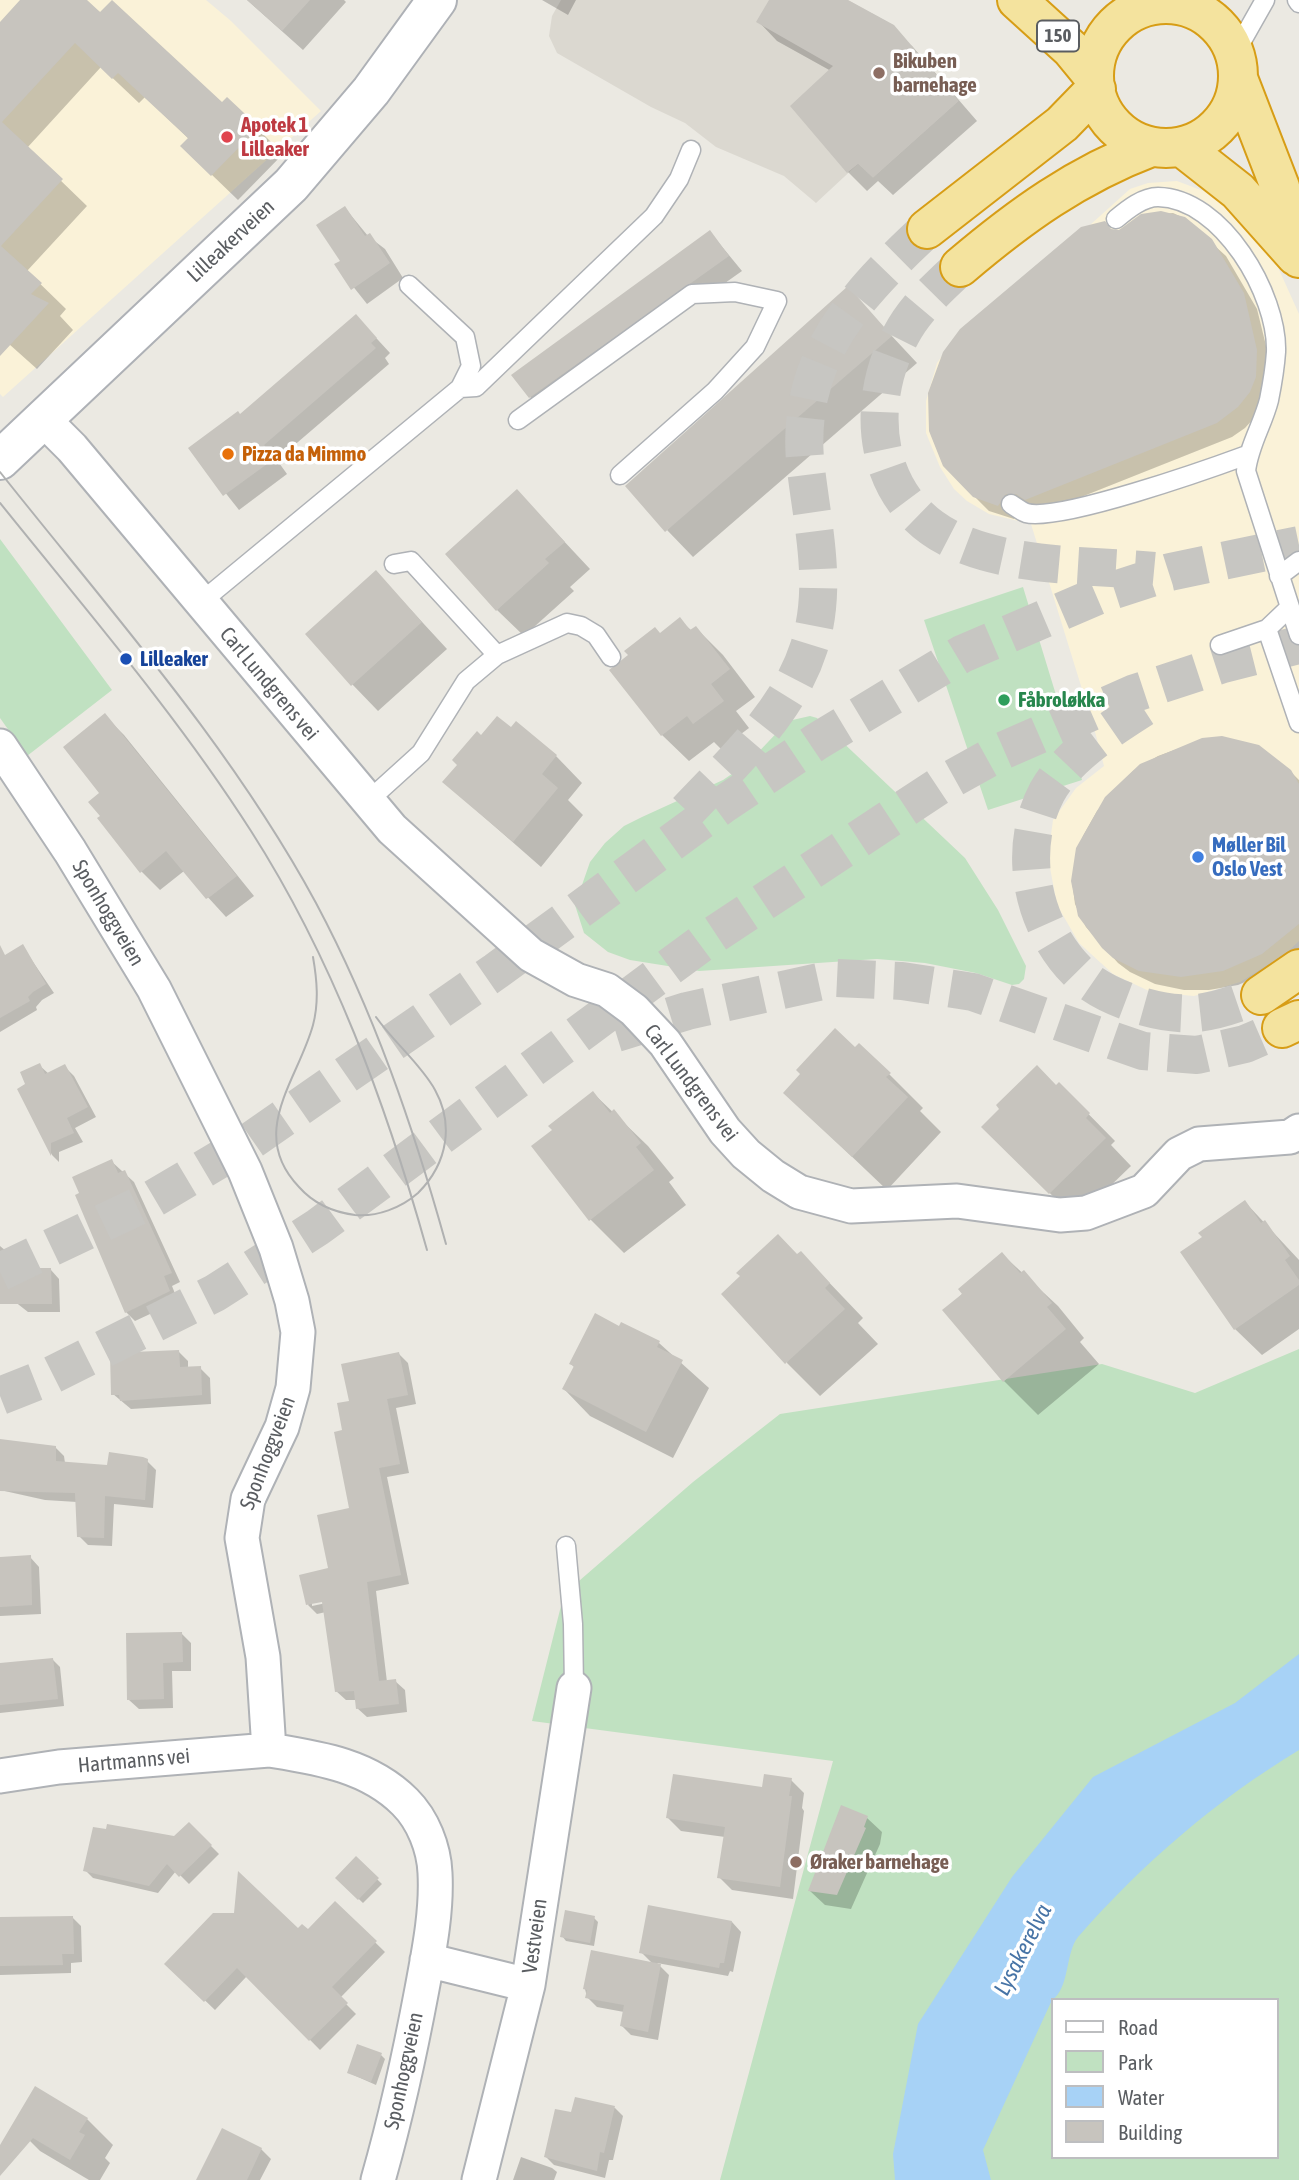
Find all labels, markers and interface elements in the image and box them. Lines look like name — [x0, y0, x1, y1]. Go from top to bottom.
road number: 150 — [1037, 20, 1079, 52]
place label: Bikuben barnehage — [893, 48, 977, 98]
marker: Bikuben barnehage — [871, 65, 887, 81]
place label: Apotek 1 Lilleaker — [241, 112, 309, 162]
marker: Apotek 1 Lilleaker — [219, 129, 235, 145]
street label: Lilleakerveien — [182, 194, 280, 288]
place label: Pizza da Mimmo — [242, 441, 366, 467]
marker: Pizza da Mimmo — [220, 446, 236, 462]
street label: Carl Lundgrens vei — [214, 622, 324, 746]
place label: Lilleaker — [140, 646, 208, 672]
marker: Lilleaker — [118, 651, 134, 667]
place label: Fåbroløkka — [1018, 687, 1105, 713]
marker: Fåbroløkka — [996, 692, 1012, 708]
place label: Møller Bil Oslo Vest — [1212, 832, 1286, 882]
marker: Møller Bil Oslo Vest — [1190, 849, 1206, 865]
street label: Sponhoggveien — [67, 855, 149, 971]
street label: Carl Lundgrens vei — [639, 1019, 743, 1147]
street label: Sponhoggveien — [235, 1393, 301, 1513]
street label: Hartmanns vei — [77, 1744, 191, 1778]
place label: Øraker barnehage — [810, 1849, 949, 1875]
marker: Øraker barnehage — [788, 1854, 804, 1870]
street label: Vestveien — [517, 1897, 553, 1975]
water label: Lysakerelva — [988, 1900, 1058, 2000]
legend — [1050, 1998, 1278, 2159]
street label: Sponhoggveien — [379, 2010, 429, 2132]
text: Road — [1118, 2015, 1158, 2039]
text: Park — [1118, 2050, 1153, 2074]
text: Water — [1118, 2085, 1164, 2109]
text: Building — [1118, 2120, 1182, 2144]

